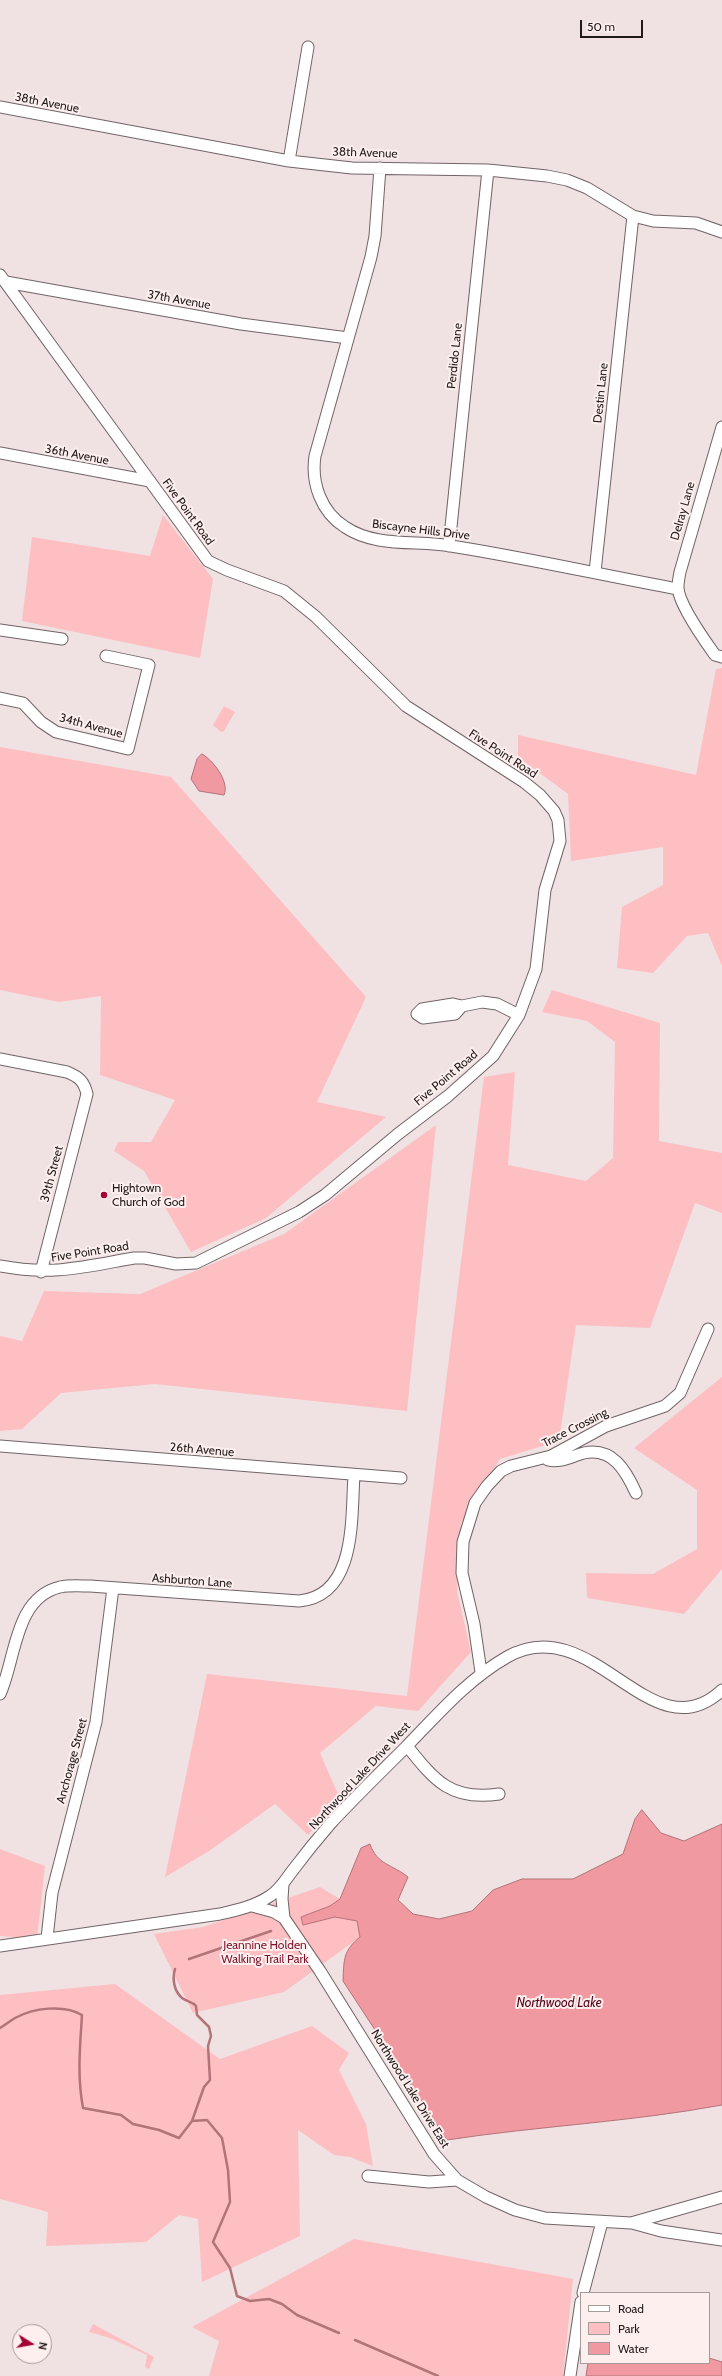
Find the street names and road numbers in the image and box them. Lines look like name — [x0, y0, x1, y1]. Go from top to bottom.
street label: 38th Avenue — [14, 90, 80, 116]
street label: 38th Avenue — [332, 145, 398, 161]
street label: 37th Avenue — [146, 287, 212, 313]
street label: Perdido Lane — [444, 322, 466, 390]
street label: Destin Lane — [591, 362, 611, 424]
street label: 36th Avenue — [44, 442, 110, 468]
street label: Five Point Road — [159, 476, 217, 548]
street label: Delray Lane — [668, 480, 698, 542]
street label: Biscayne Hills Drive — [371, 517, 471, 543]
street label: 34th Avenue — [58, 711, 124, 741]
street label: Five Point Road — [466, 727, 540, 781]
street label: Five Point Road — [411, 1047, 481, 1109]
street label: 39th Street — [38, 1144, 66, 1204]
street label: Five Point Road — [50, 1239, 130, 1265]
street label: Trace Crossing — [540, 1405, 610, 1451]
street label: 26th Avenue — [169, 1440, 235, 1460]
street label: Ashburton Lane — [151, 1571, 233, 1591]
street label: Anchorage Street — [54, 1717, 90, 1805]
street label: Northwood Lake Drive West — [306, 1719, 414, 1833]
street label: Northwood Lake Drive East — [368, 2027, 452, 2151]

